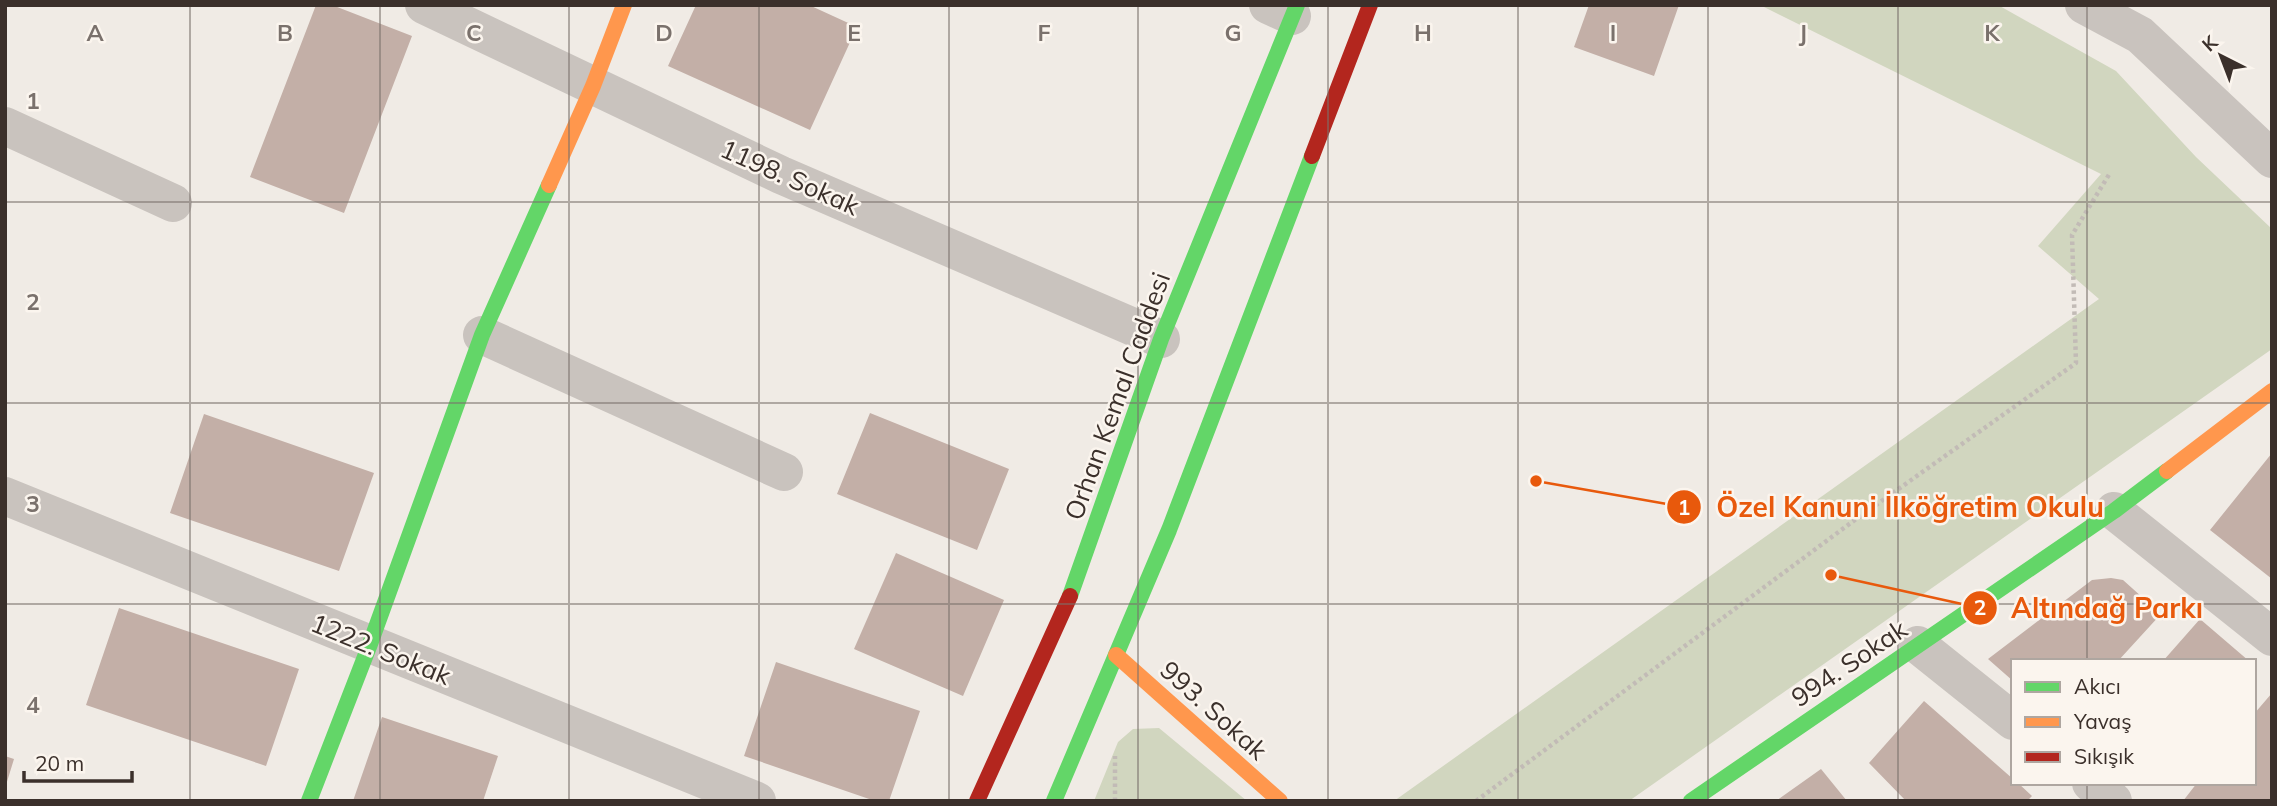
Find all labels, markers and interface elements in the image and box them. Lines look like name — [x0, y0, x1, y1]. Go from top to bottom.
text: A — [86, 18, 104, 47]
text: B — [277, 18, 293, 47]
text: C — [466, 18, 482, 47]
text: D — [655, 18, 673, 47]
text: E — [847, 18, 861, 47]
text: F — [1037, 18, 1051, 47]
text: G — [1224, 18, 1242, 47]
text: H — [1414, 18, 1432, 47]
text: I — [1610, 18, 1616, 47]
text: J — [1799, 18, 1807, 47]
text: K — [1984, 18, 2001, 47]
north arrow — [2186, 21, 2256, 91]
text: K — [2197, 29, 2223, 57]
text: 1 — [26, 86, 40, 115]
street label: 1198. Sokak — [715, 132, 865, 223]
street label: Orhan Kemal Caddesi — [1057, 267, 1177, 525]
text: 2 — [26, 287, 40, 316]
callout: Özel Kanuni İlköğretim Okulu — [1667, 483, 2117, 532]
text: 3 — [26, 489, 40, 518]
text: Özel Kanuni İlköğretim Okulu — [1716, 489, 2104, 524]
text: 1 — [1678, 494, 1690, 520]
callout: Altındağ Parkı — [1962, 583, 2217, 632]
text: Altındağ Parkı — [2011, 590, 2203, 625]
text: 2 — [1974, 594, 1986, 620]
street label: 1222. Sokak — [306, 606, 457, 692]
street label: 994. Sokak — [1785, 612, 1914, 714]
street label: 993. Sokak — [1154, 653, 1275, 767]
legend — [2011, 659, 2256, 785]
text: Akıcı — [2074, 673, 2121, 699]
text: 4 — [26, 690, 40, 719]
text: Yavaş — [2073, 708, 2132, 734]
scale bar — [24, 740, 133, 784]
text: Sıkışık — [2074, 743, 2134, 769]
text: 20 m — [35, 750, 84, 776]

